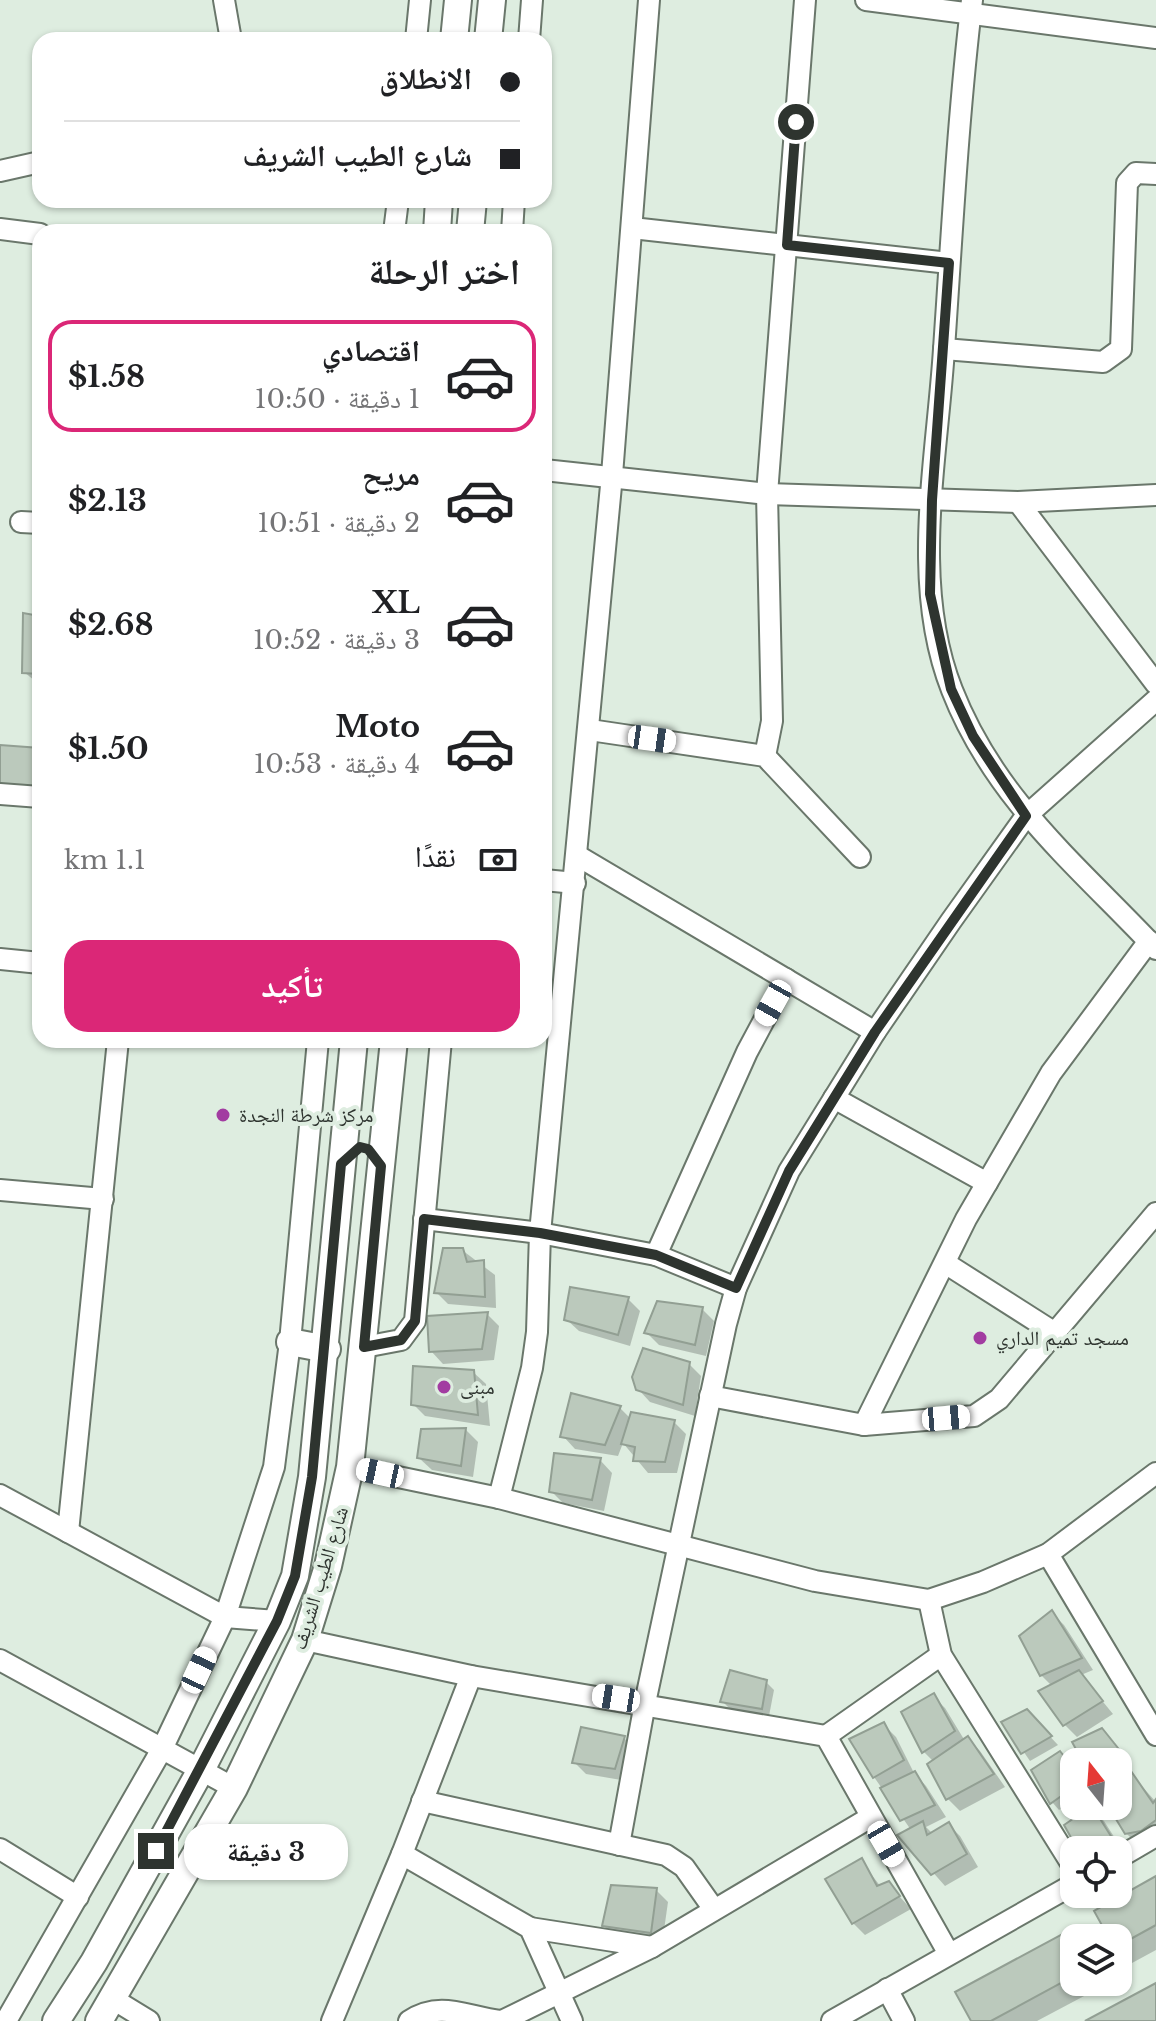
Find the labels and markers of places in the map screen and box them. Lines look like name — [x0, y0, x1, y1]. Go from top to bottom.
place label: مركز شرطة النجدة — [239, 1103, 373, 1127]
marker: مركز شرطة النجدة — [214, 1106, 232, 1124]
place label: مسجد تميم الداري — [996, 1326, 1129, 1354]
marker: مسجد تميم الداري — [971, 1329, 989, 1347]
place label: مبنى — [460, 1375, 495, 1399]
marker: مبنى — [435, 1378, 453, 1396]

